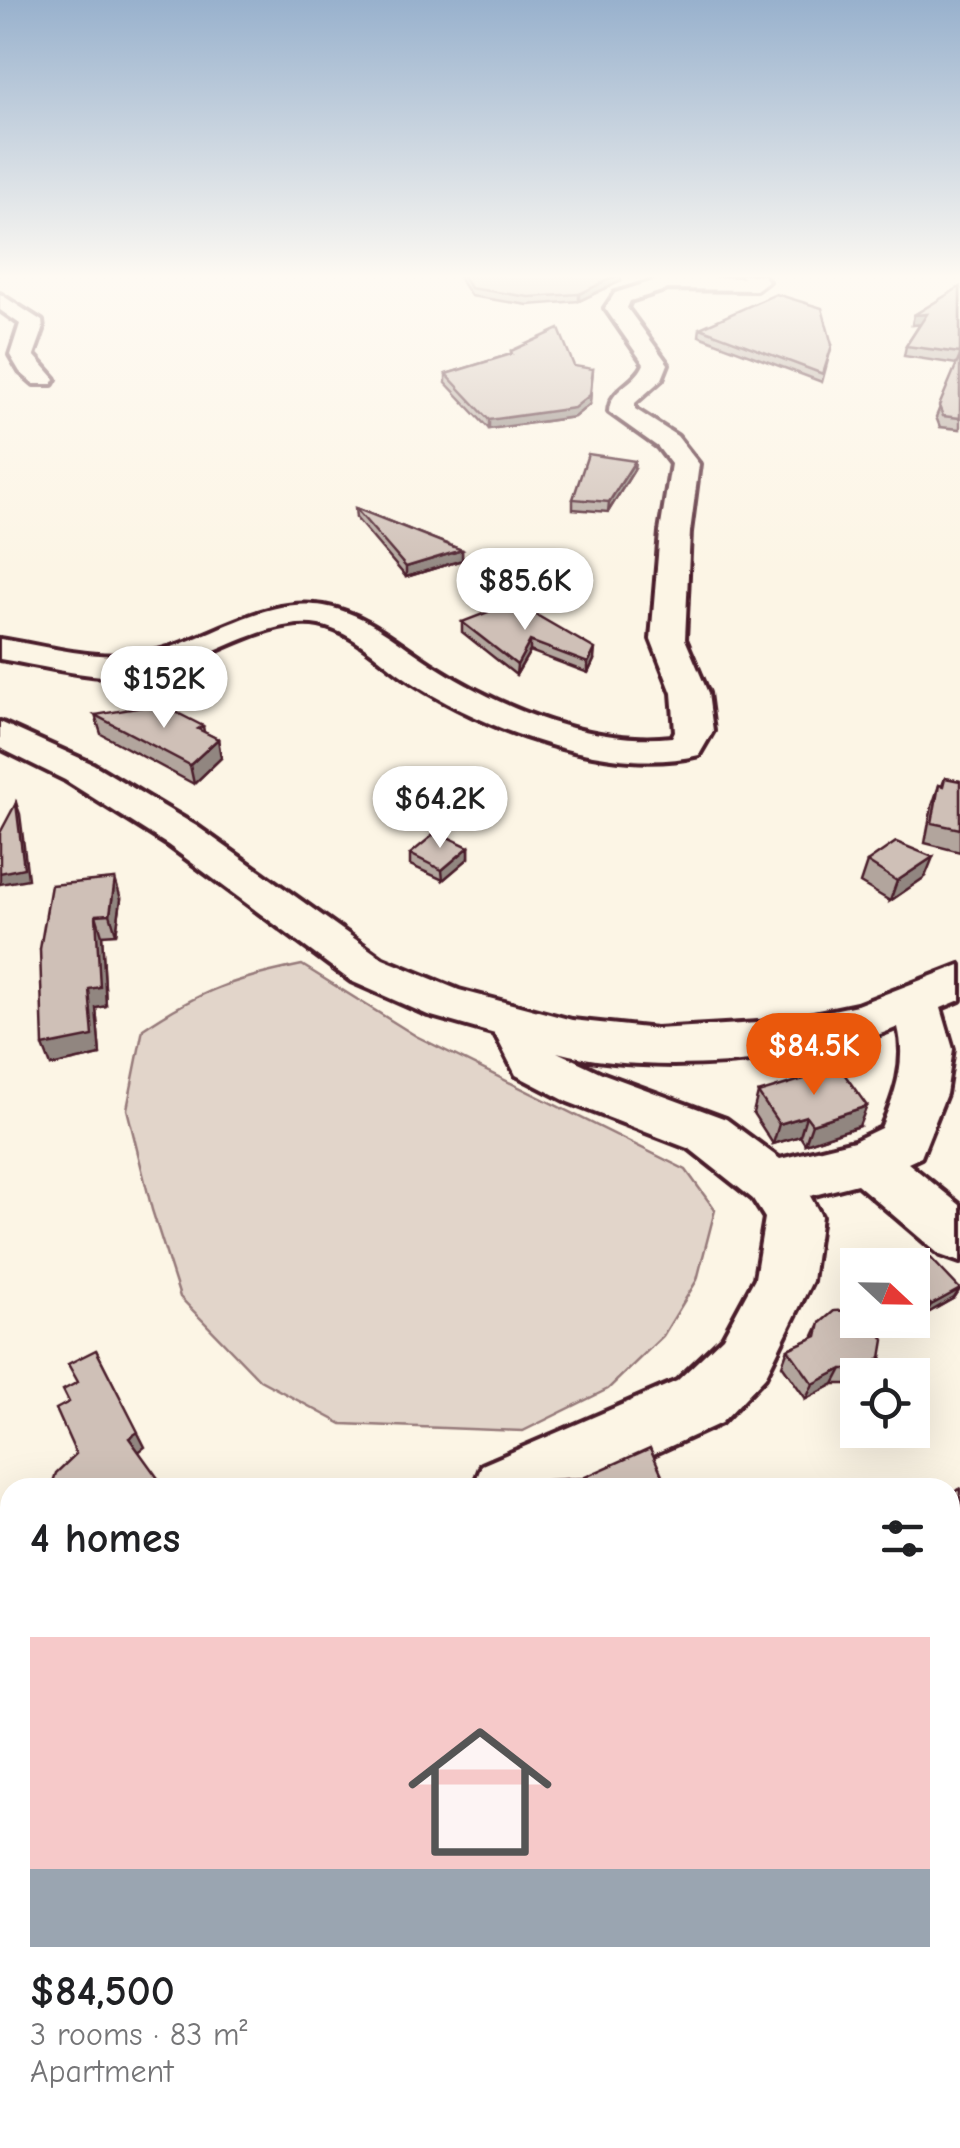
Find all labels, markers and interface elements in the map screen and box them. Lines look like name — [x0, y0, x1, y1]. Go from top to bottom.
pin: $85.6K — [444, 548, 606, 633]
text: $85.6K — [478, 562, 572, 599]
pin: $152K — [94, 646, 234, 731]
text: $152K — [123, 660, 205, 697]
pin: $64.2K — [359, 766, 521, 851]
text: $64.2K — [395, 780, 485, 817]
pin: $84.5K — [733, 1013, 895, 1098]
text: $84.5K — [768, 1027, 860, 1064]
north arrow — [840, 1248, 930, 1338]
map controls — [840, 1248, 930, 1448]
button: locate — [840, 1358, 930, 1448]
icon: filters — [875, 1511, 930, 1566]
text: 4 homes — [30, 1514, 180, 1563]
icon: home — [390, 1702, 570, 1882]
text: $84,500 — [30, 1967, 175, 2016]
text: 3 rooms · 83 m² — [30, 2016, 247, 2053]
text: Apartment — [30, 2053, 173, 2090]

